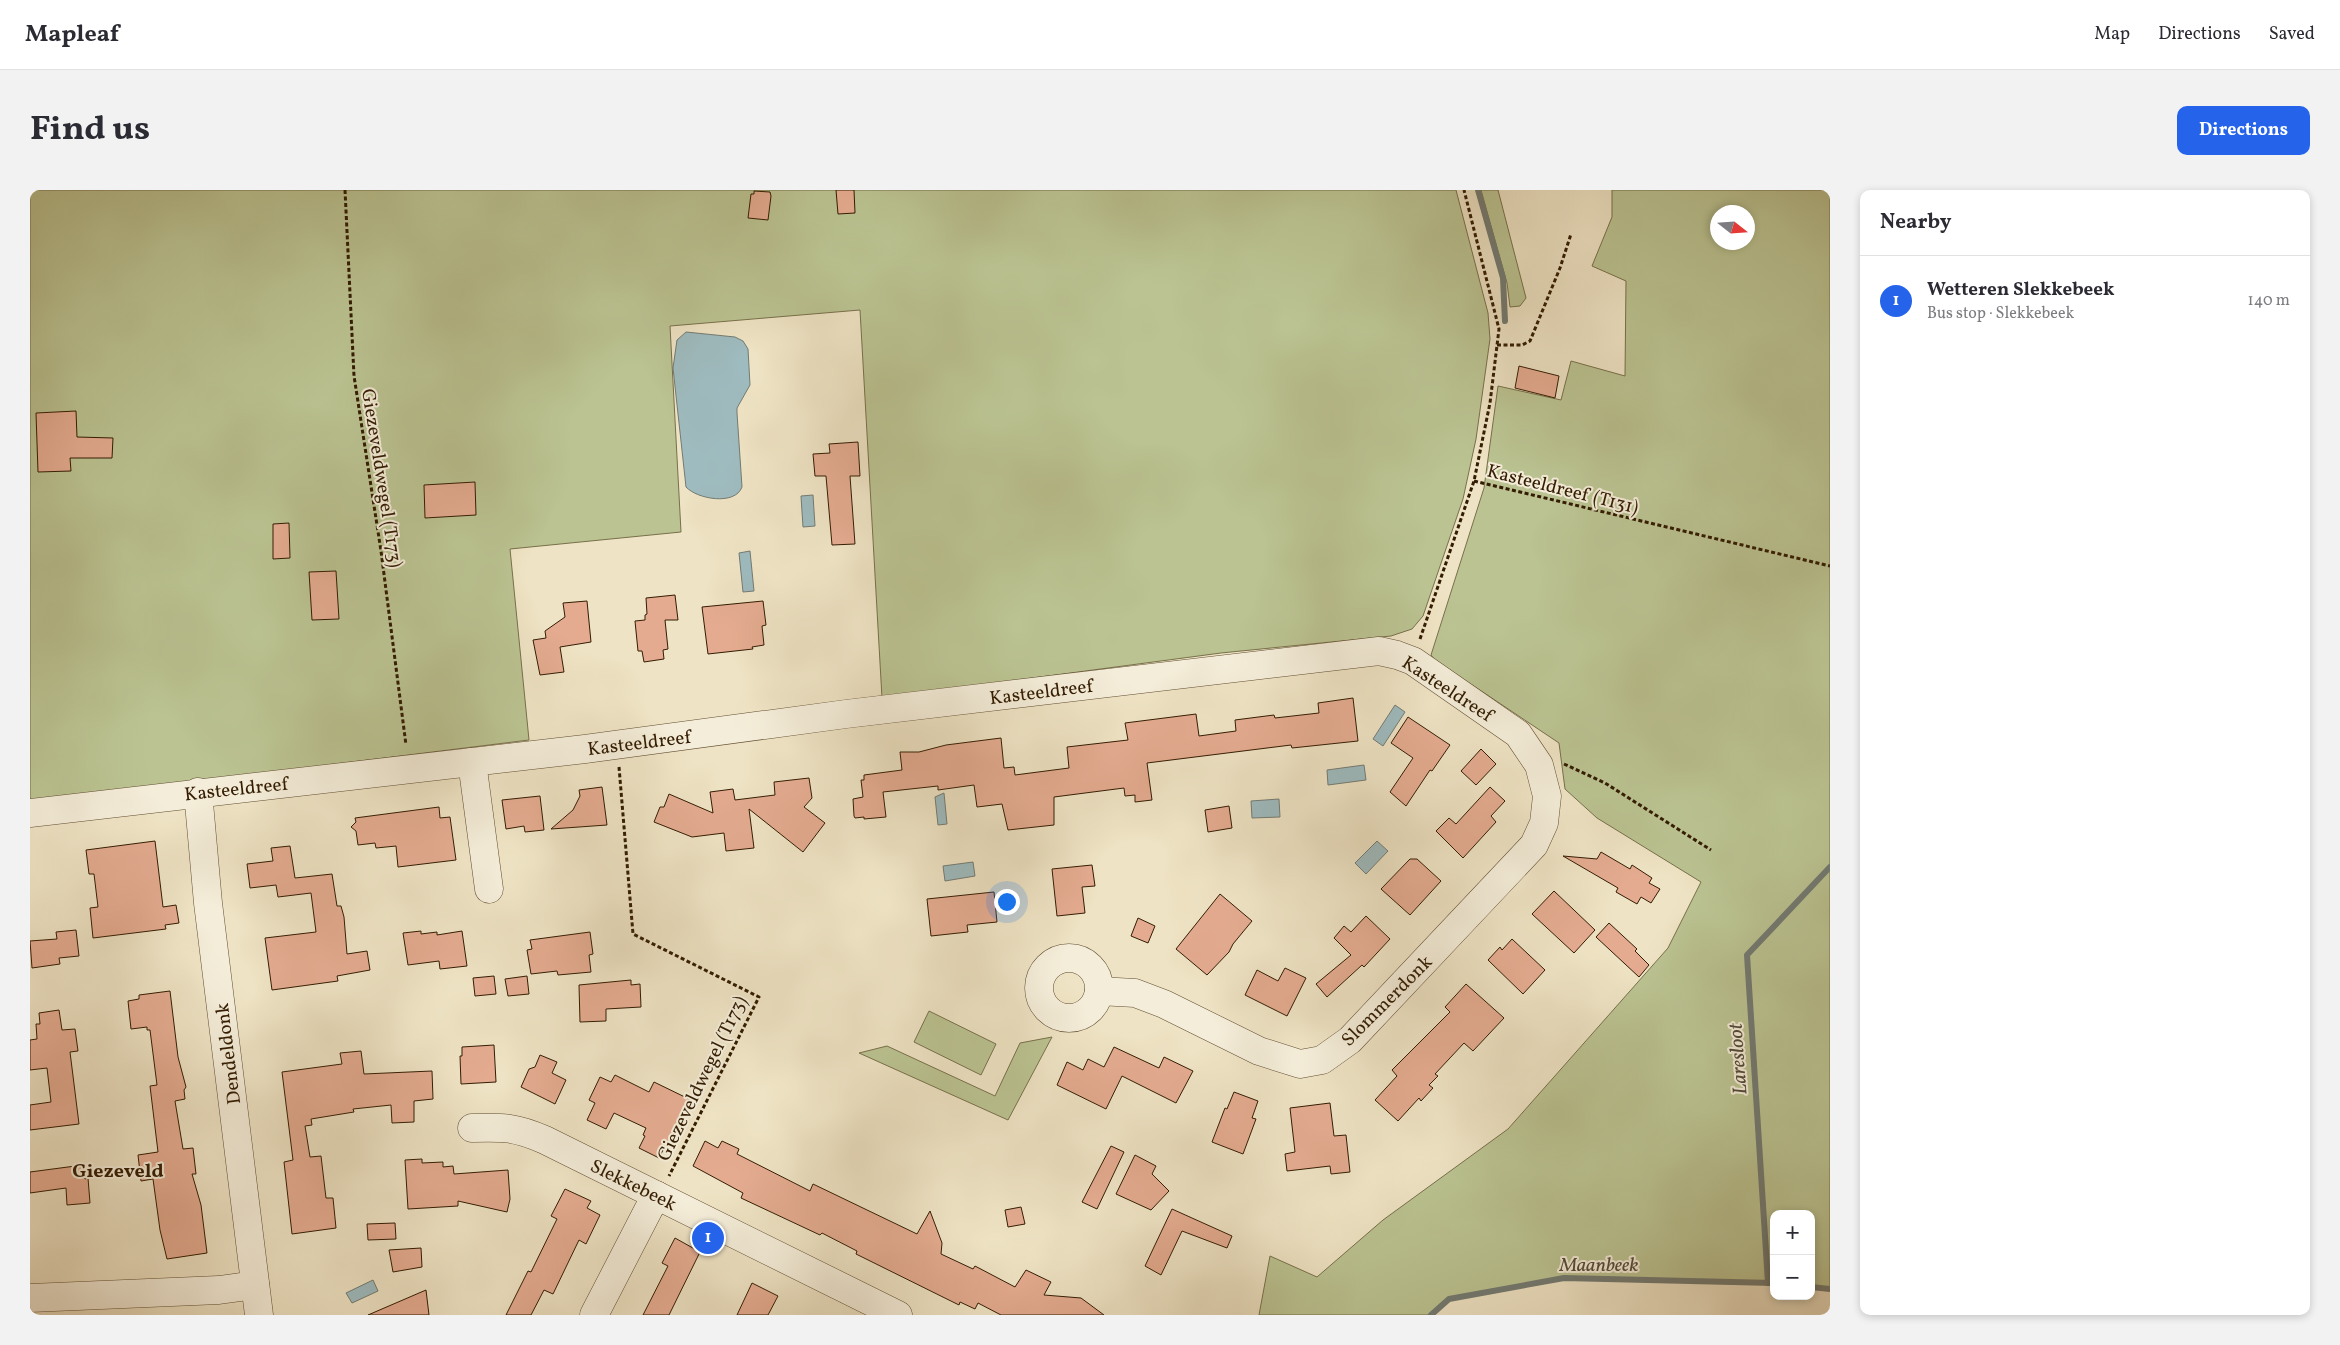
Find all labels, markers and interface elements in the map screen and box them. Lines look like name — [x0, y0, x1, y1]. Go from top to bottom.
text: Mapleaf — [25, 18, 119, 52]
text: Map — [2094, 22, 2130, 47]
text: Directions — [2158, 22, 2241, 47]
text: Saved — [2269, 22, 2315, 47]
text: Find us — [30, 106, 150, 154]
button: Directions — [2177, 106, 2310, 155]
north arrow — [1710, 205, 1755, 250]
text: Nearby — [1880, 208, 1951, 237]
text: Wetteren Slekkebeek — [1927, 277, 2115, 303]
text: 1 — [1893, 290, 1899, 312]
text: 140 m — [2248, 290, 2290, 312]
text: Bus stop · Slekkebeek — [1927, 303, 2074, 325]
street label: Giezeveldwegel (T173) — [354, 387, 408, 570]
street label: Kasteeldreef (T131) — [1484, 459, 1641, 521]
street label: Kasteeldreef — [1396, 650, 1499, 730]
street label: Kasteeldreef — [988, 674, 1096, 712]
street label: Kasteeldreef — [586, 725, 694, 763]
street label: Kasteeldreef — [183, 771, 291, 808]
your location — [994, 889, 1020, 915]
street label: Slommerdonk — [1336, 950, 1439, 1053]
street label: Giezeveldwegel (T173) — [652, 992, 754, 1166]
street label: Dendeldonk — [210, 1001, 248, 1106]
water label: Laresloot — [1722, 1022, 1755, 1096]
street label: Slekkebeek — [585, 1154, 681, 1218]
district label: Giezeveld — [72, 1158, 164, 1186]
map controls — [1770, 1210, 1815, 1300]
button: + — [1770, 1210, 1815, 1255]
pin: 1 — [692, 1219, 724, 1257]
water label: Maanbeek — [1558, 1252, 1639, 1280]
button: − — [1770, 1255, 1815, 1300]

